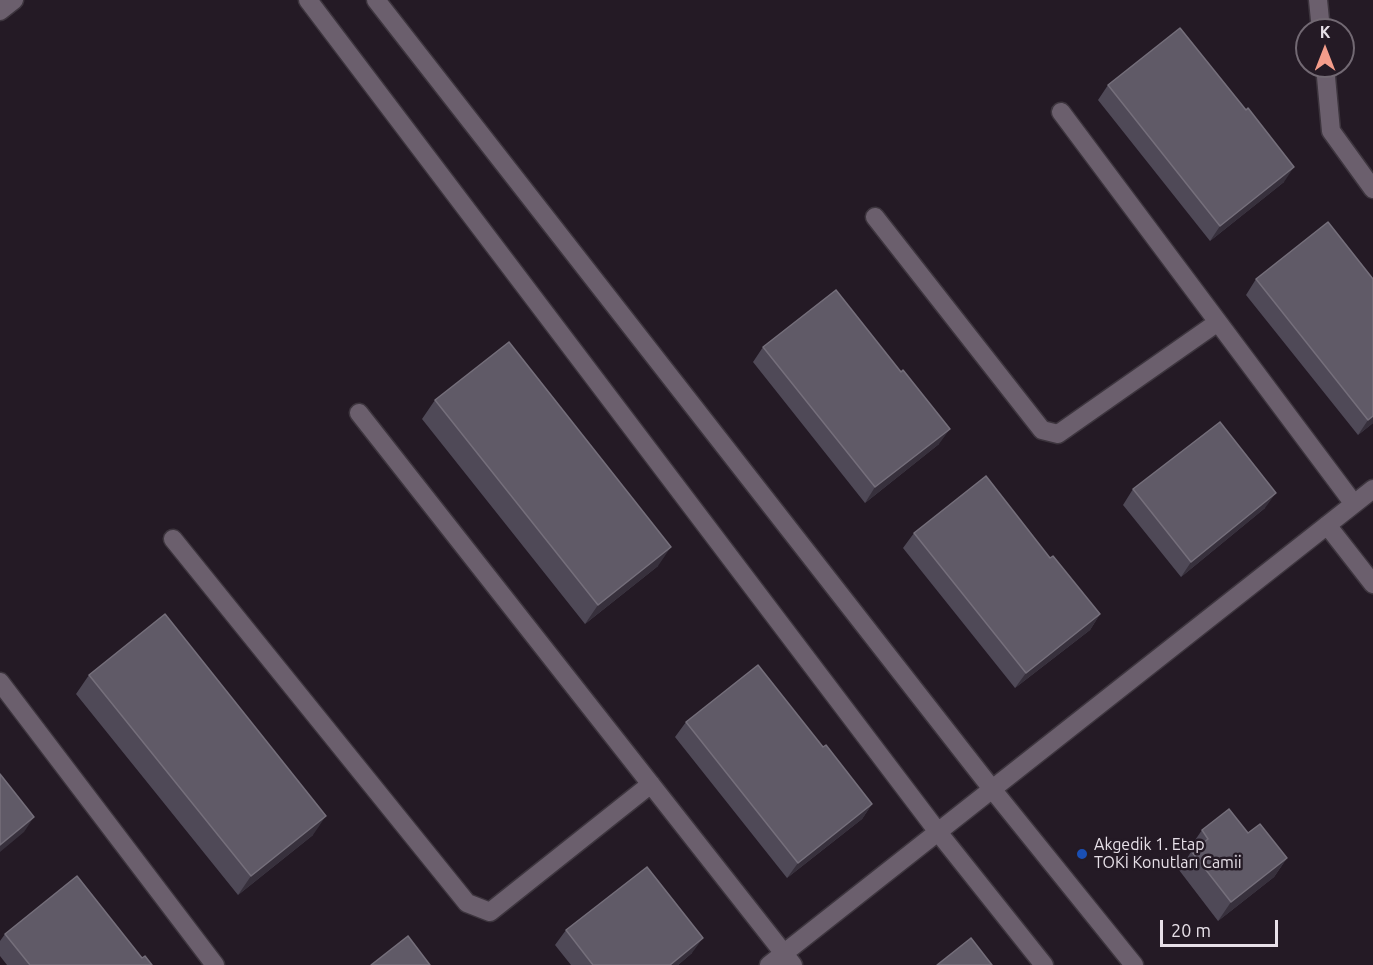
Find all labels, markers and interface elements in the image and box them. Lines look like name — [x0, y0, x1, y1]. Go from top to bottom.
north arrow — [1295, 18, 1355, 78]
text: K — [1320, 23, 1330, 41]
place label: Akgedik 1. Etap TOKİ Konutları Camii — [1094, 835, 1242, 873]
marker: Akgedik 1. Etap TOKİ Konutları Camii — [1075, 847, 1089, 861]
scale bar — [1163, 908, 1282, 946]
text: 20 m — [1171, 920, 1211, 940]

